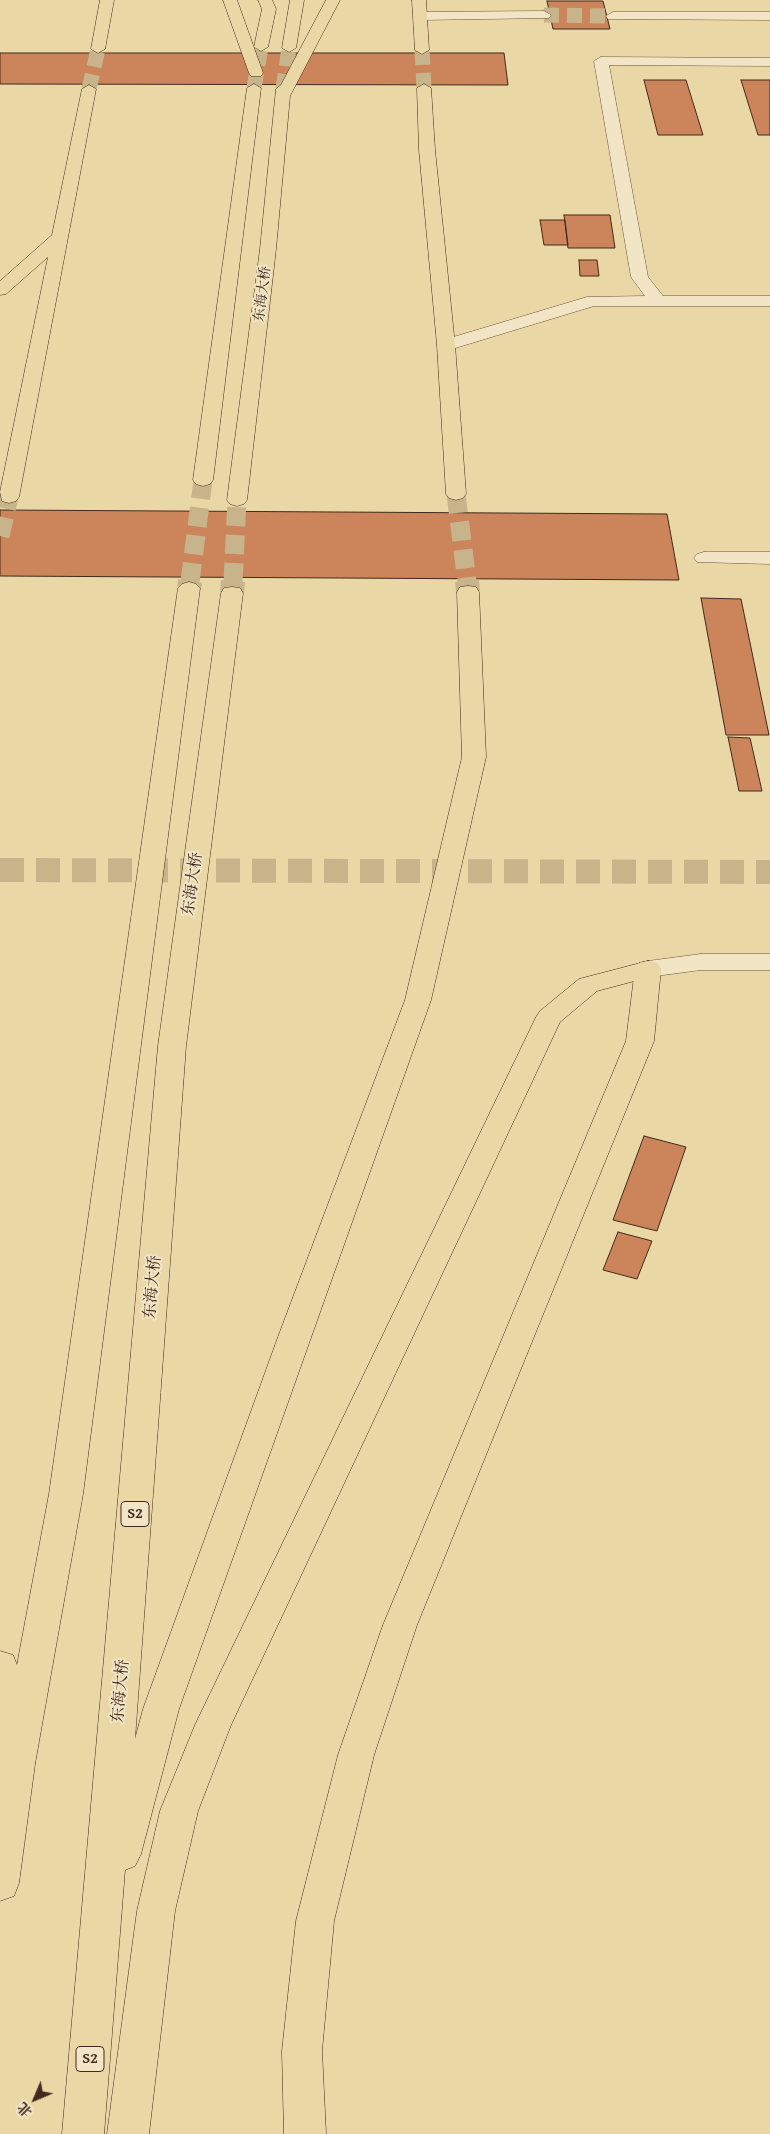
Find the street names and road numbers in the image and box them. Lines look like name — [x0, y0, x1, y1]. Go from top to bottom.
street label: 东海大桥 — [251, 265, 275, 323]
street label: 东海大桥 — [179, 851, 207, 917]
street label: 东海大桥 — [141, 1254, 165, 1320]
road number: S2 — [121, 1502, 149, 1526]
street label: 东海大桥 — [109, 1658, 133, 1724]
road number: S2 — [76, 2046, 104, 2072]

